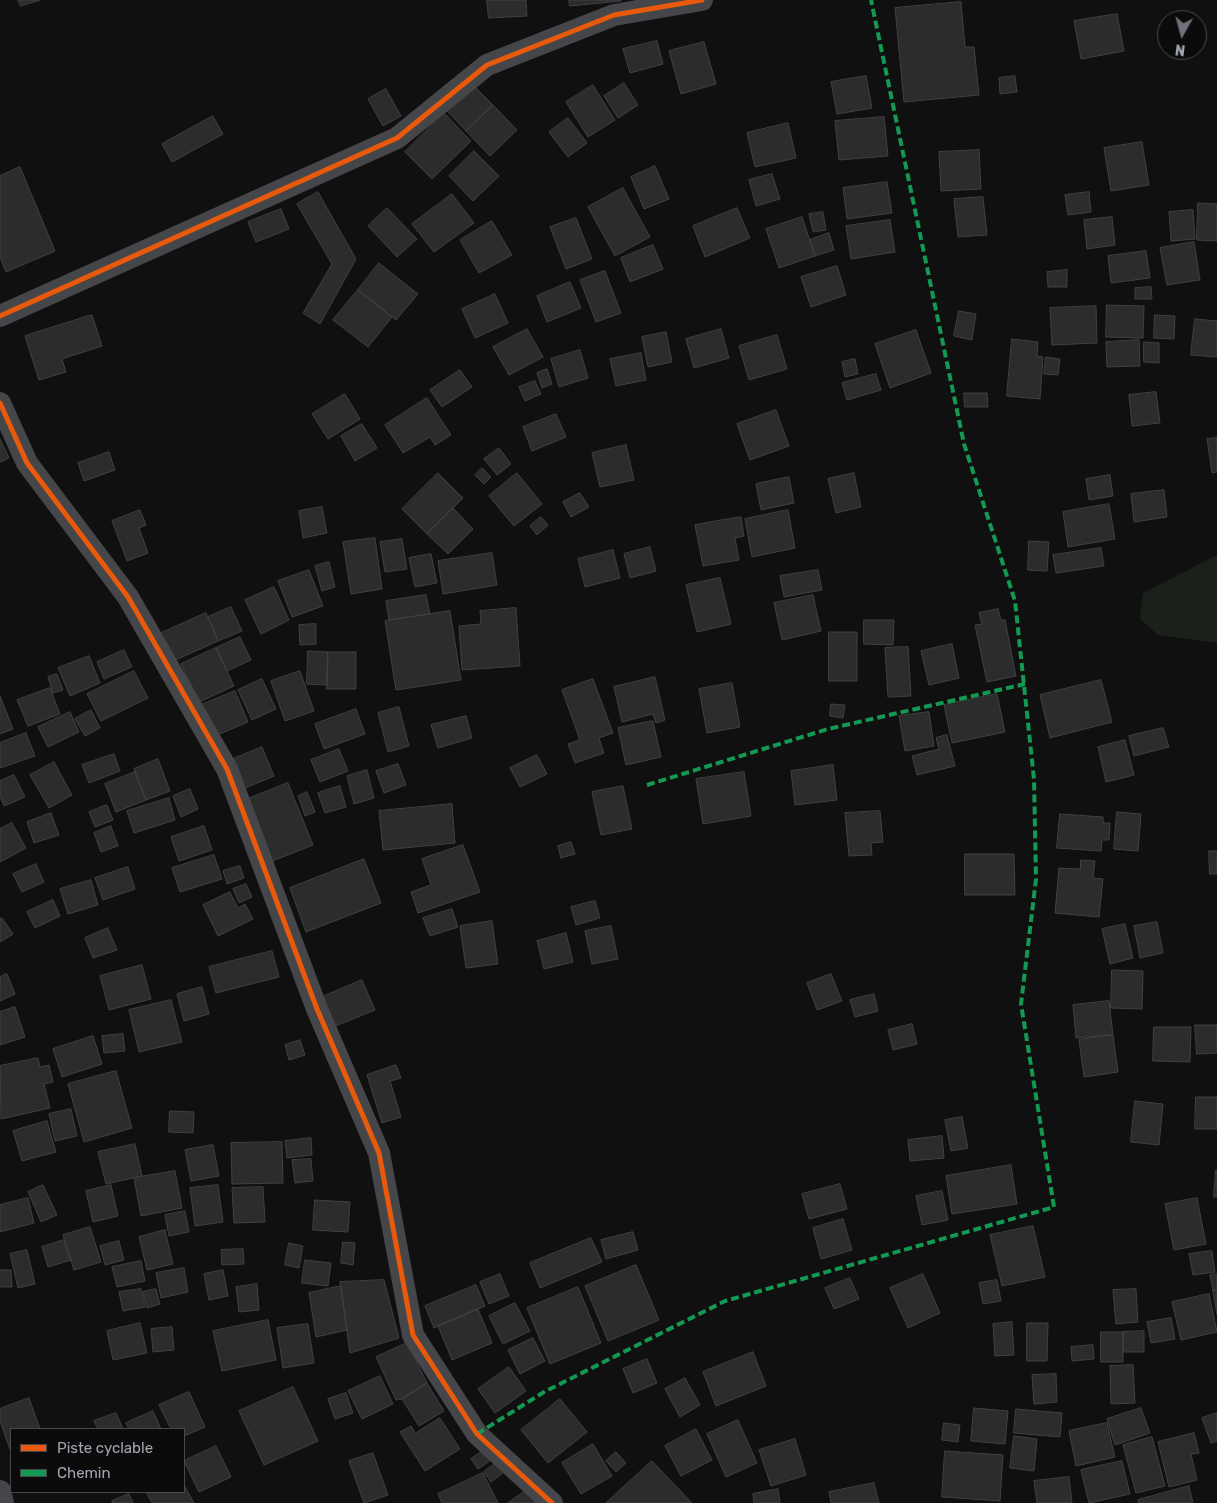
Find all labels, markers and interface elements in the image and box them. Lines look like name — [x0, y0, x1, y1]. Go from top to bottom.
north arrow — [1157, 10, 1207, 60]
text: N — [1174, 40, 1186, 58]
legend — [10, 1428, 185, 1493]
text: Piste cyclable — [57, 1439, 153, 1457]
text: Chemin — [57, 1464, 111, 1482]

